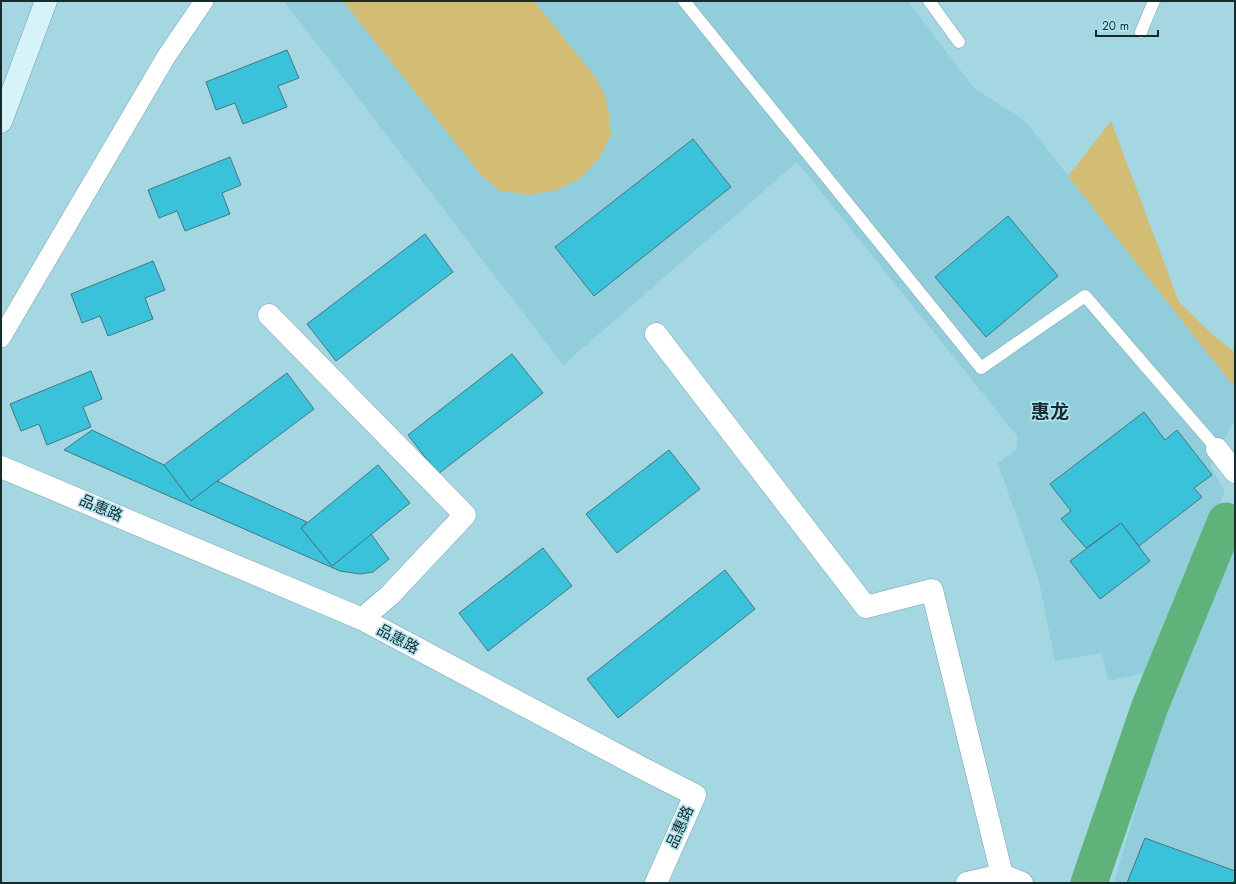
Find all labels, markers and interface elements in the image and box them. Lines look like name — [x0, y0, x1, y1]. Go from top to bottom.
scale bar — [1096, 12, 1158, 38]
text: 20 m — [1102, 17, 1129, 35]
district label: 惠龙 — [1031, 398, 1069, 425]
street label: 品惠路 — [76, 489, 126, 527]
street label: 品惠路 — [373, 619, 423, 659]
street label: 品惠路 — [661, 802, 699, 852]

